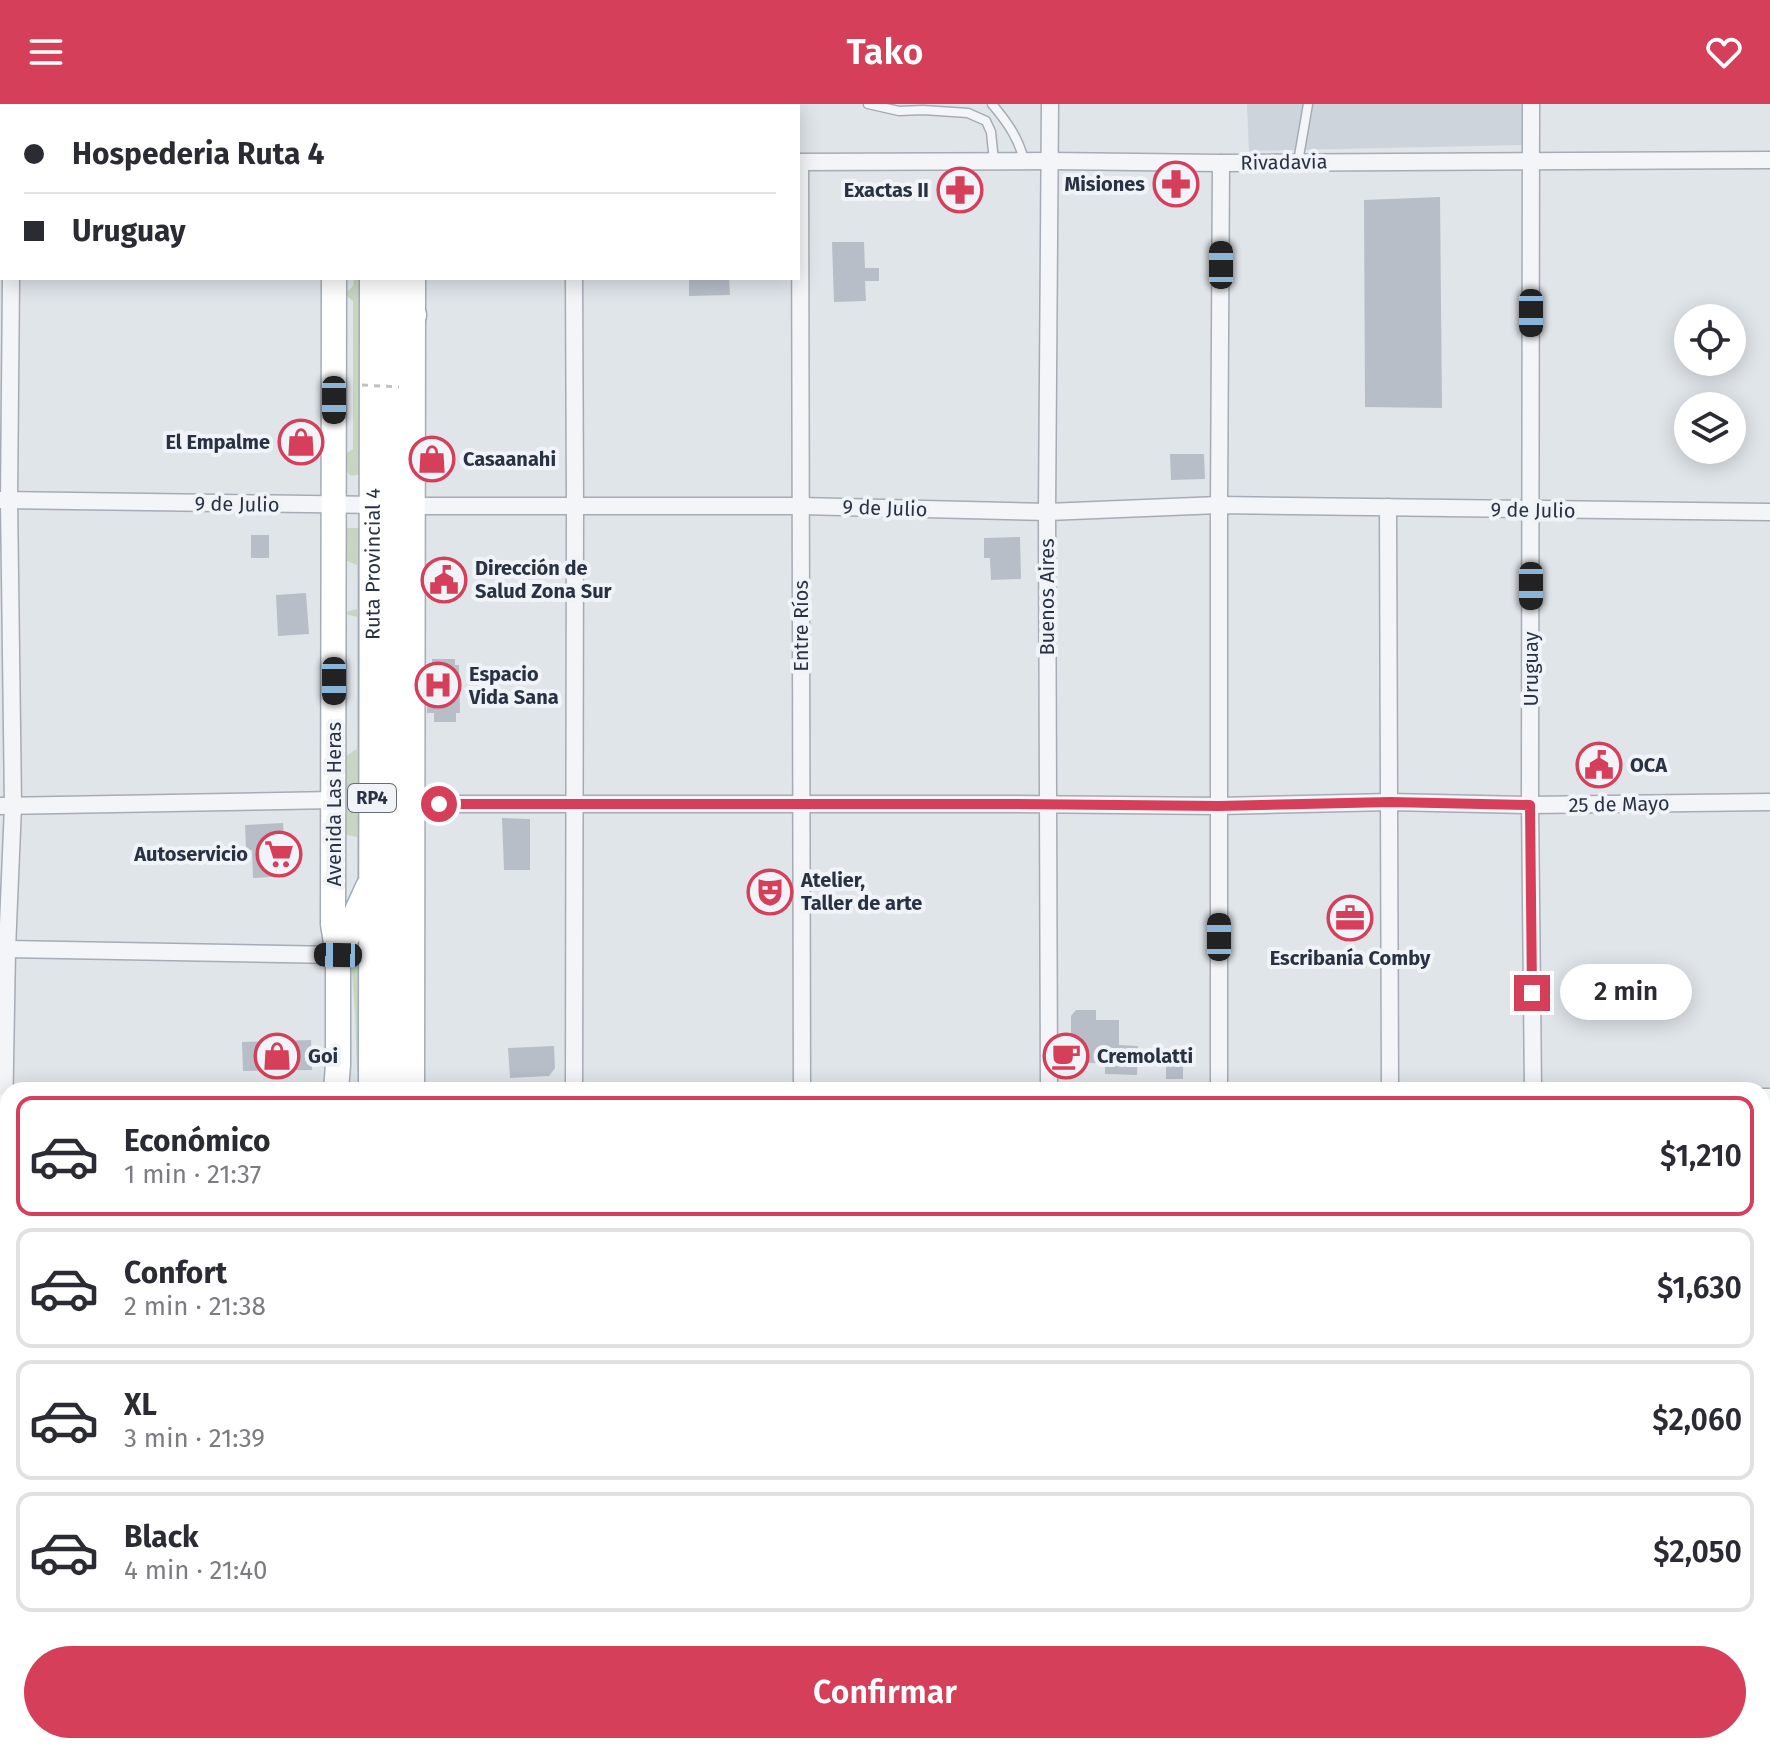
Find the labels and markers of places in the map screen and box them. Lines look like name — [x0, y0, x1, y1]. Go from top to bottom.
pharmacy icon: Misiones — [1152, 160, 1200, 208]
pharmacy icon: Exactas II — [936, 166, 984, 214]
place label: Misiones — [1064, 172, 1145, 196]
place label: Exactas II — [844, 178, 929, 202]
shop icon: El Empalme — [277, 418, 325, 466]
place label: El Empalme — [165, 430, 270, 454]
shop icon: Casaanahi — [408, 435, 456, 483]
place label: Casaanahi — [463, 447, 556, 471]
public building icon: Dirección de Salud Zona Sur — [420, 556, 468, 604]
place label: Dirección de Salud Zona Sur — [475, 556, 613, 603]
hospital icon: Espacio Vida Sana — [414, 661, 462, 709]
place label: Espacio Vida Sana — [468, 662, 559, 709]
public building icon: OCA — [1575, 741, 1623, 789]
place label: OCA — [1630, 753, 1668, 777]
supermarket icon: Autoservicio — [255, 830, 303, 878]
place label: Autoservicio — [133, 842, 248, 866]
theatre icon: Atelier, Taller de arte — [746, 868, 794, 916]
place label: Atelier, Taller de arte — [800, 868, 922, 915]
office icon: Escribanía Comby — [1326, 894, 1374, 942]
place label: Escribanía Comby — [1270, 946, 1431, 970]
shop icon: Goi — [253, 1032, 301, 1080]
cafe icon: Cremolatti — [1042, 1032, 1090, 1080]
place label: Goi — [308, 1044, 338, 1068]
place label: Cremolatti — [1097, 1044, 1193, 1068]

